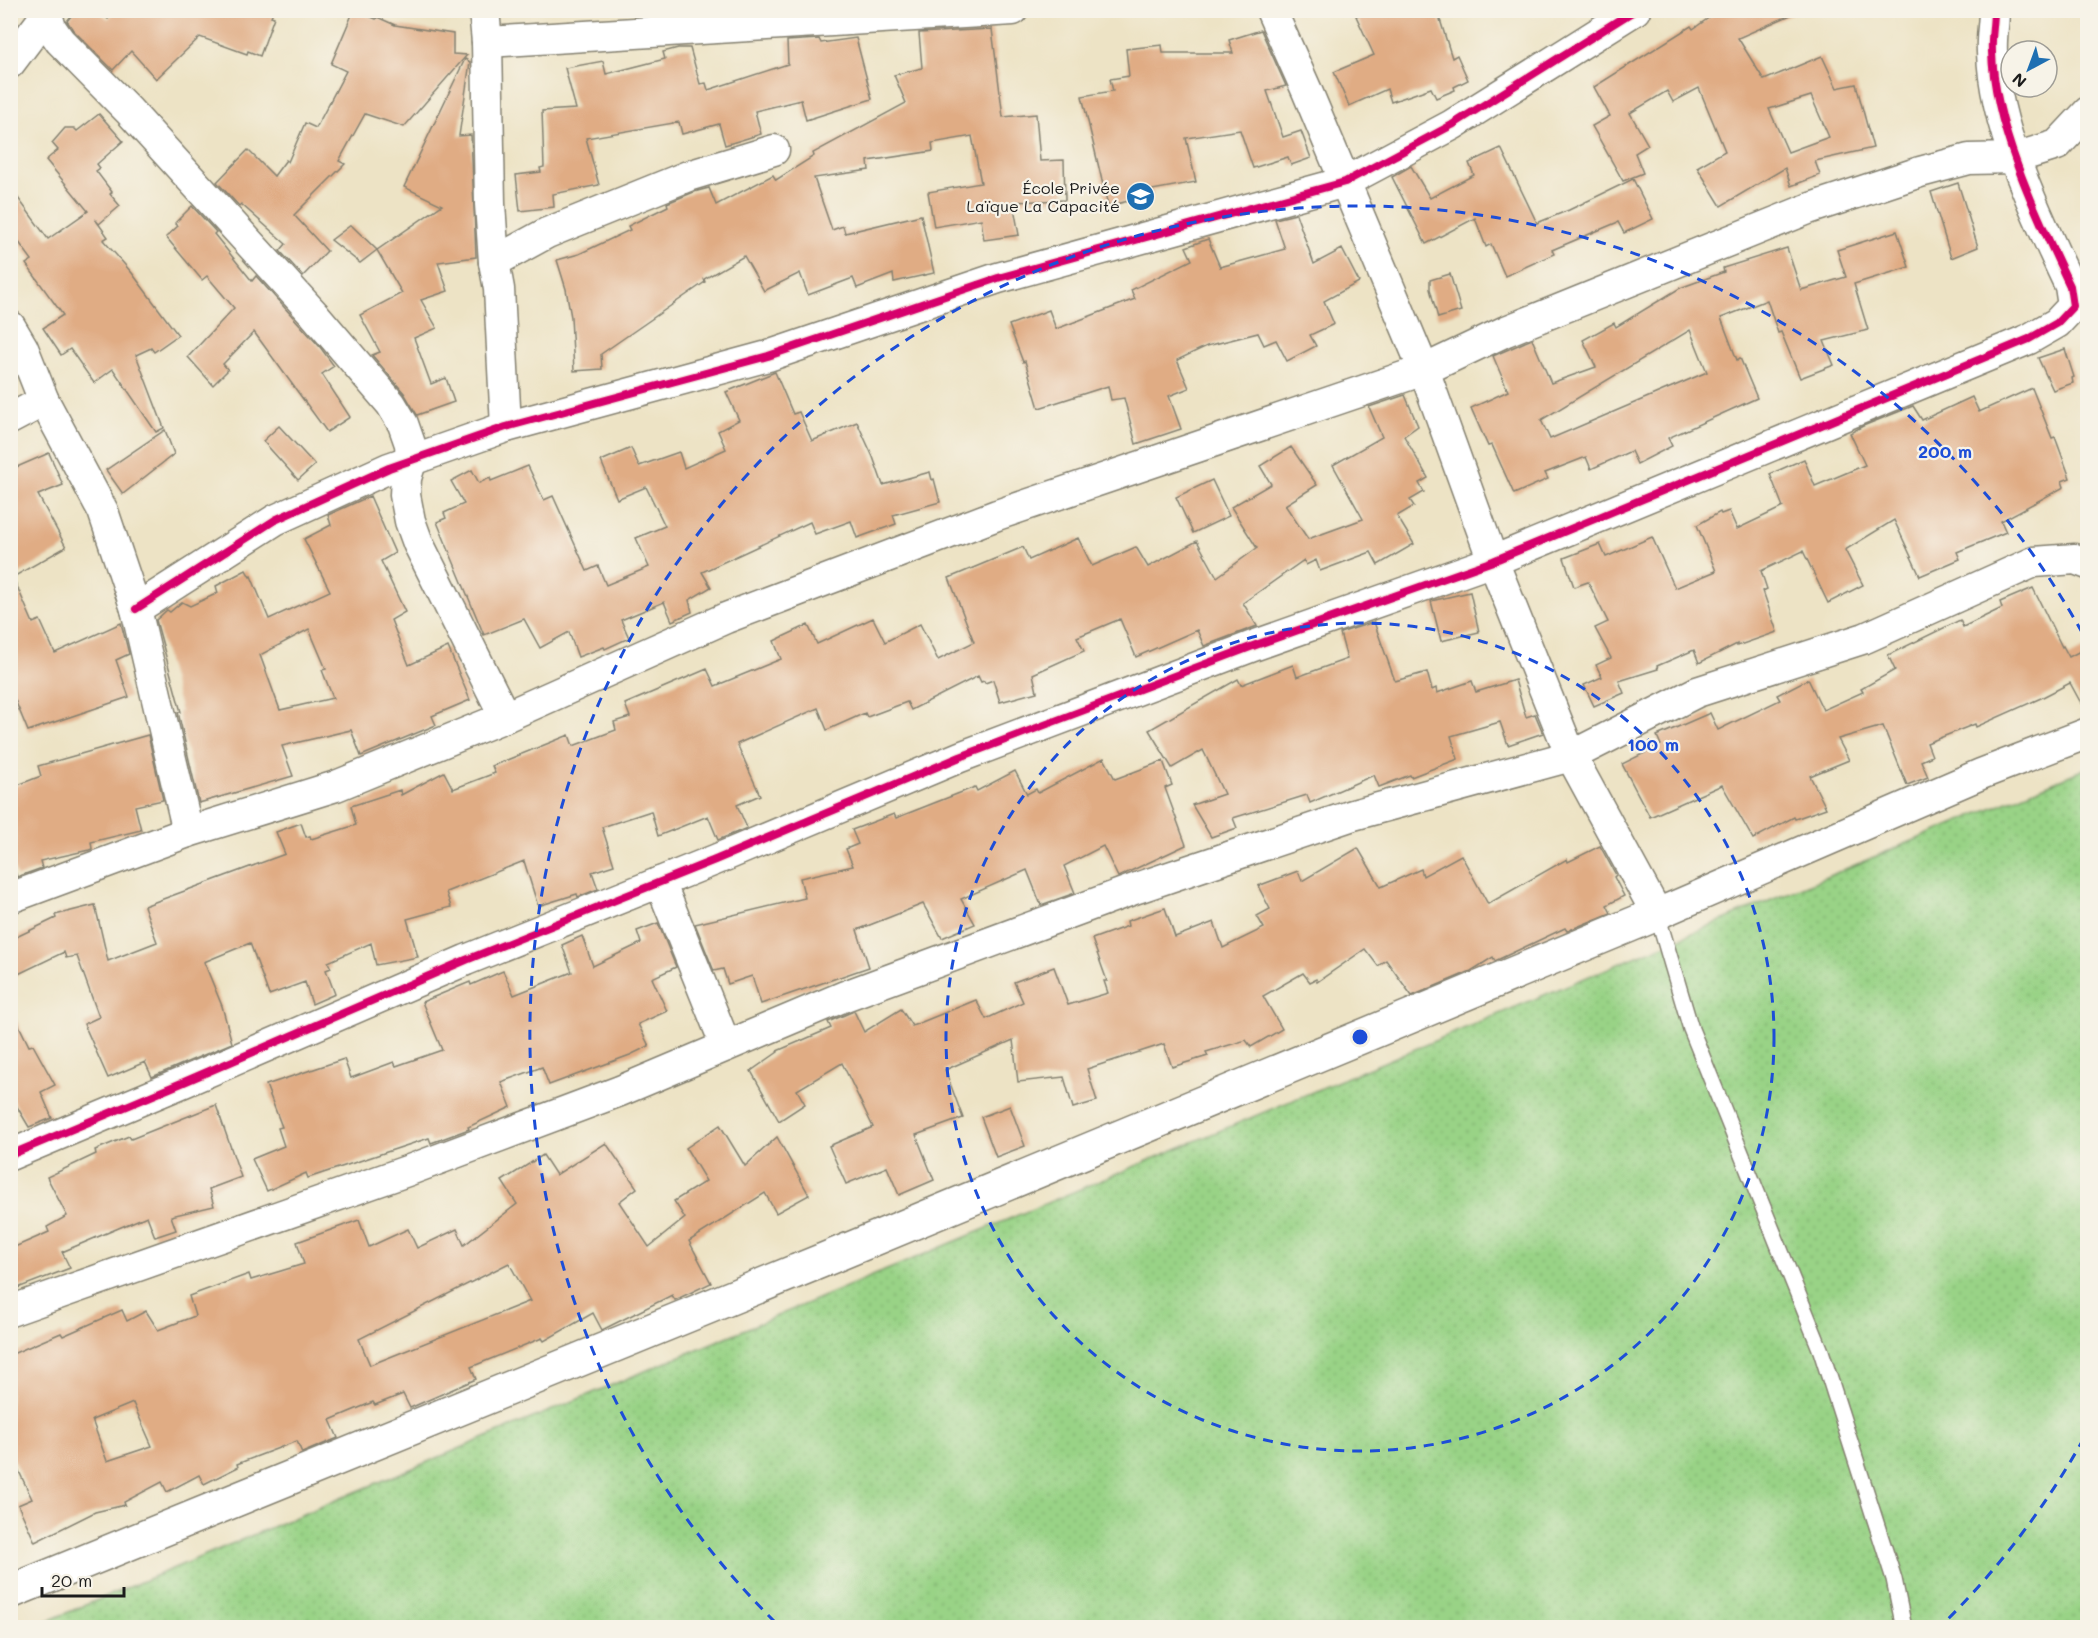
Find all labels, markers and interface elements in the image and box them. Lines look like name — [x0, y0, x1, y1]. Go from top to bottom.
north arrow — [1999, 39, 2059, 99]
text: N — [2007, 69, 2030, 93]
place label: École Privée Laïque La Capacité — [967, 177, 1120, 216]
school or university icon: École Privée Laïque La Capacité — [1125, 180, 1157, 212]
text: 200 m — [1918, 439, 1972, 463]
text: 100 m — [1627, 732, 1679, 756]
centre of rings — [1350, 1027, 1370, 1047]
scale bar — [42, 1560, 124, 1598]
text: 20 m — [51, 1568, 92, 1592]

